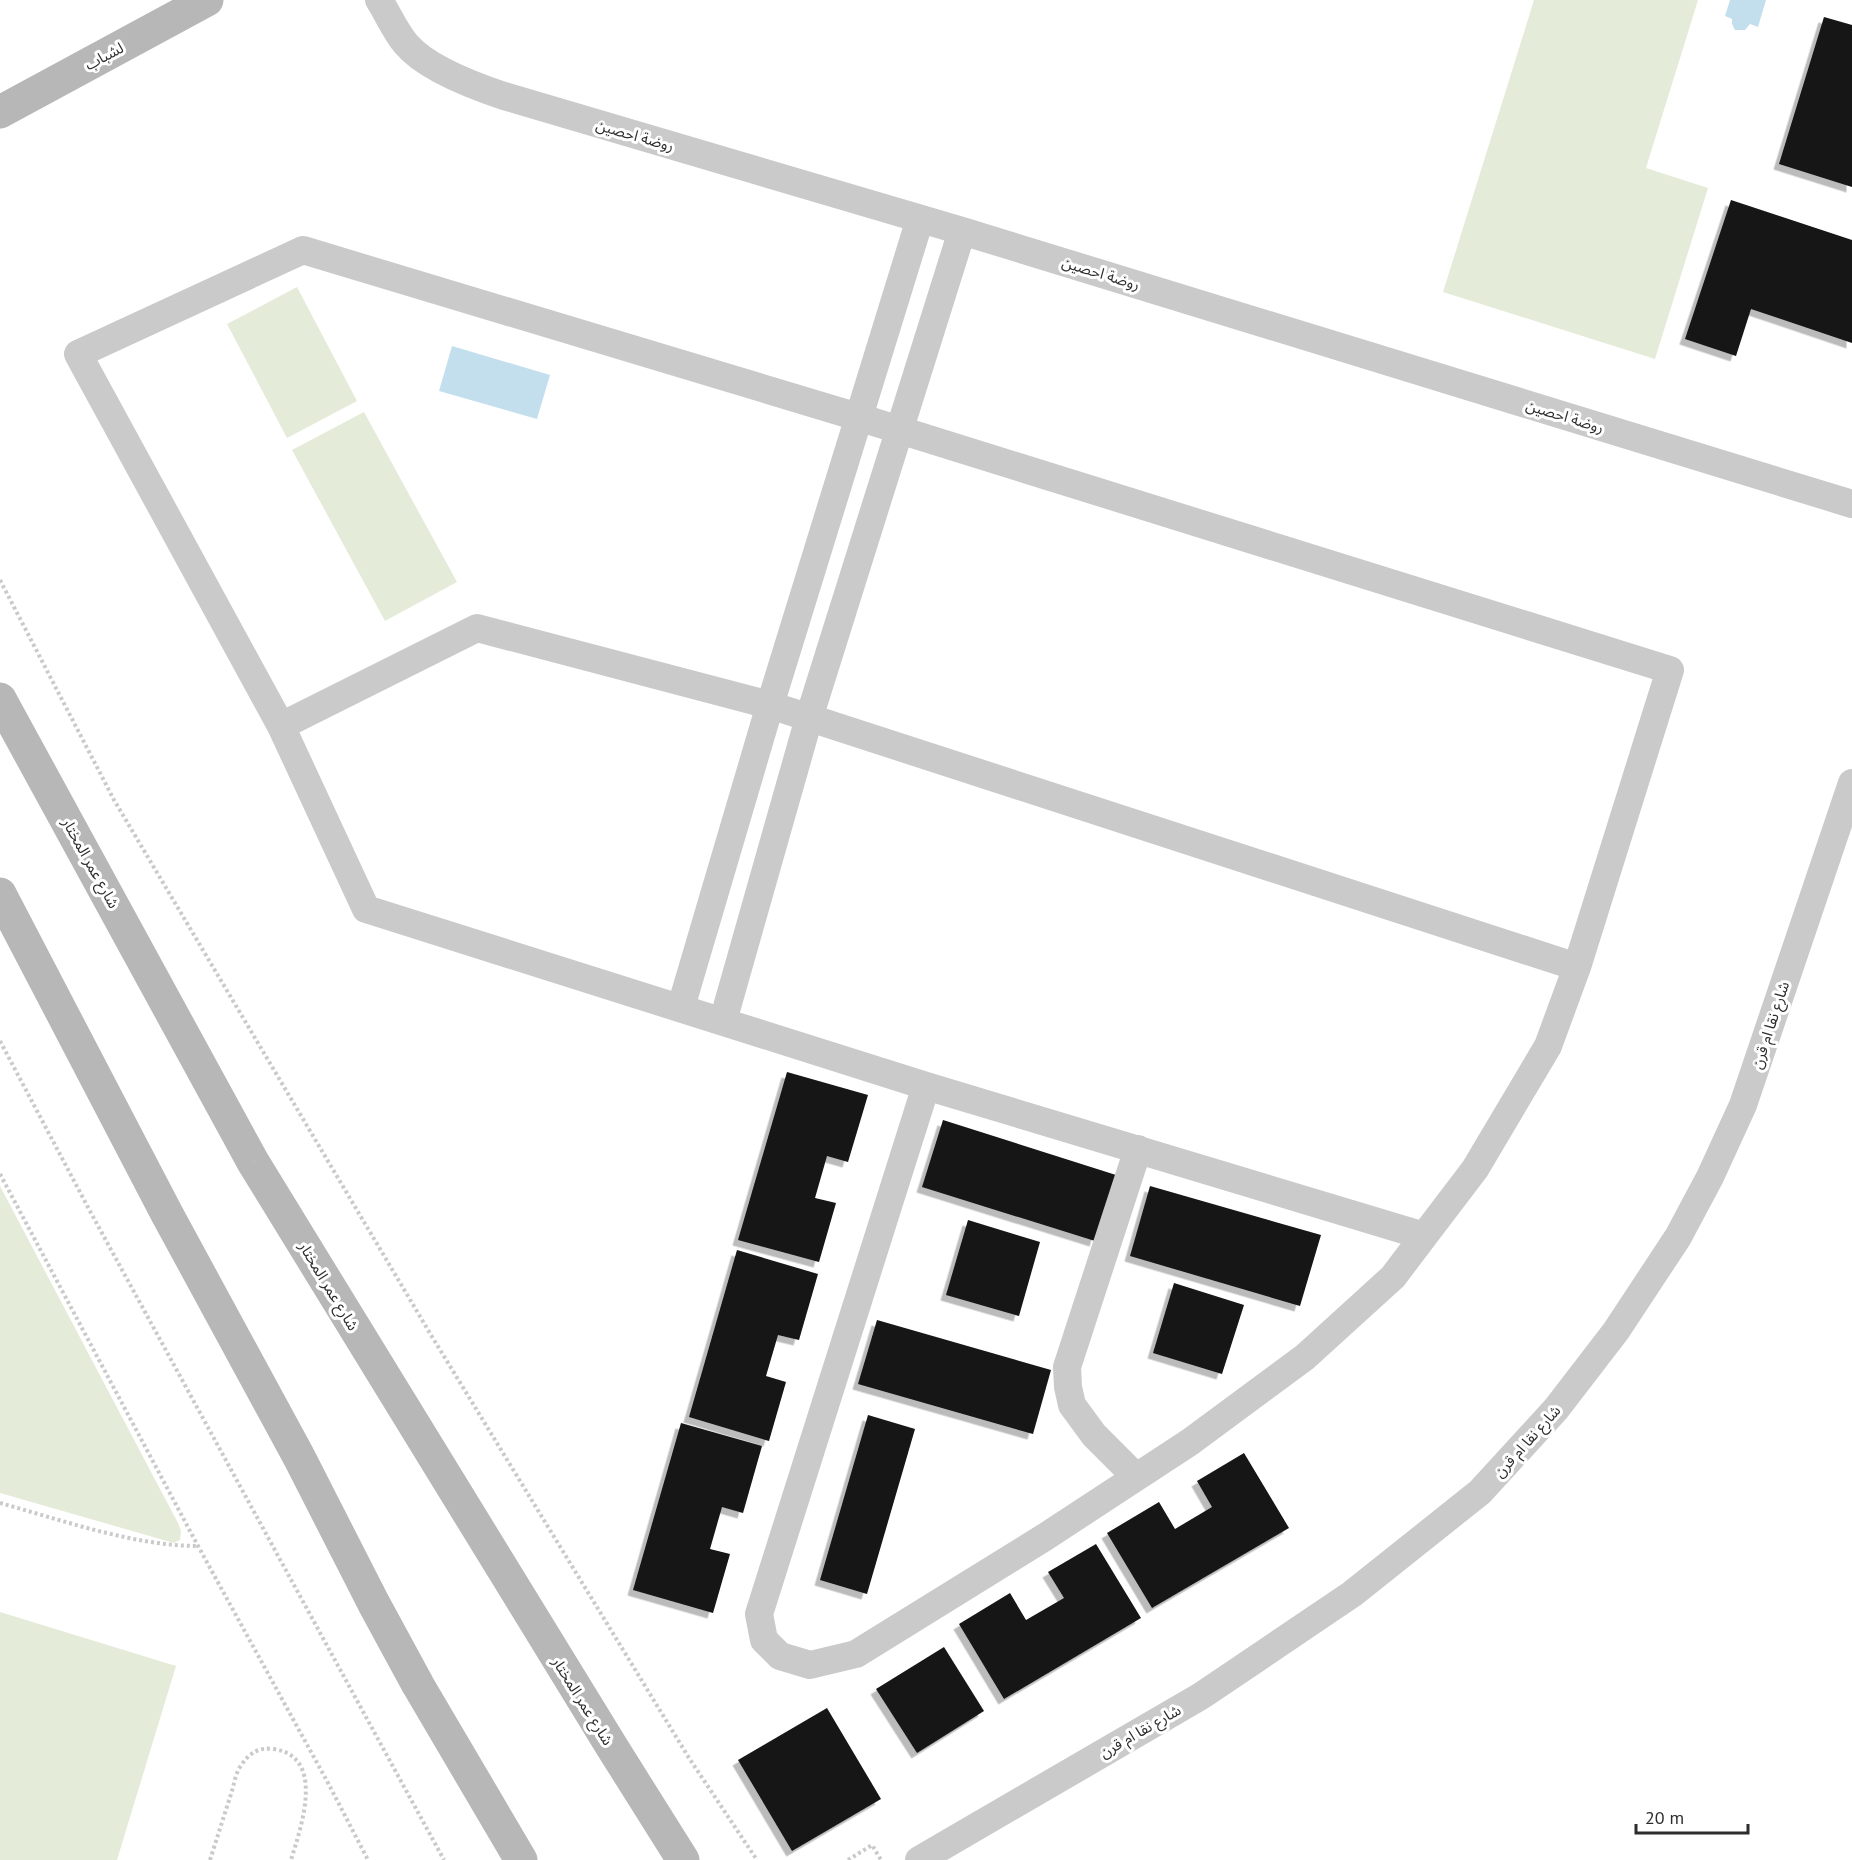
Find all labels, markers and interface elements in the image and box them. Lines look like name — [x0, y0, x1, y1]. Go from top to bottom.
street label: لشباب — [81, 38, 127, 74]
street label: روضة احصين — [594, 115, 676, 155]
street label: روضة احصين — [1060, 252, 1142, 294]
street label: روضة احصين — [1524, 395, 1606, 437]
street label: شارع عمر المختار — [55, 814, 124, 913]
street label: شارع نقا ام قرن — [1747, 979, 1796, 1072]
street label: شارع عمر المختار — [292, 1237, 363, 1336]
street label: شارع نقا ام قرن — [1490, 1401, 1567, 1483]
street label: شارع عمر المختار — [545, 1652, 618, 1750]
street label: شارع نقا ام قرن — [1096, 1700, 1186, 1765]
scale bar — [1636, 1797, 1748, 1835]
text: 20 m — [1645, 1806, 1684, 1829]

